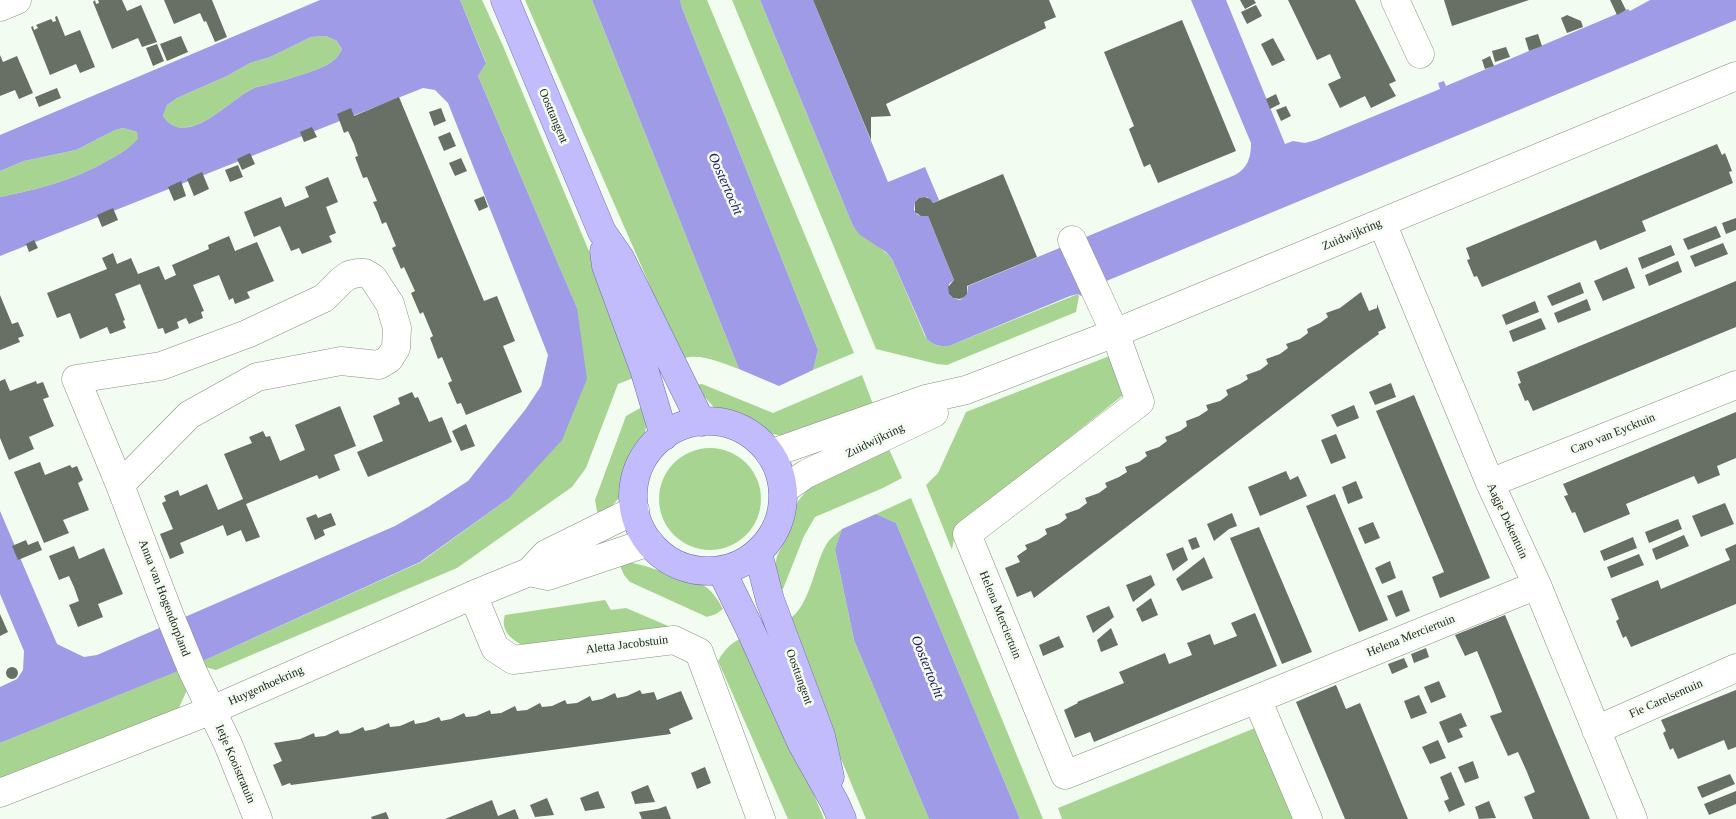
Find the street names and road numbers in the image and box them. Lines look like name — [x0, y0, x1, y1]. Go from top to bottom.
street label: Oosttangent — [535, 86, 571, 146]
street label: Zuidwijkring — [1320, 216, 1384, 254]
street label: Caro van Eycktuin — [1569, 410, 1657, 458]
street label: Zuidwijkring — [843, 421, 907, 461]
street label: Aagje Dekentuin — [1483, 481, 1531, 561]
street label: Anna van Hogendorpland — [135, 538, 193, 658]
street label: Helena Merciertuin — [976, 569, 1024, 661]
street label: Helena Merciertuin — [1365, 612, 1457, 660]
street label: Aletta Jacobstuin — [585, 633, 669, 657]
street label: Oosttangent — [782, 647, 816, 707]
street label: Huygenhoekring — [226, 663, 306, 709]
street label: Fie Carelsentuin — [1627, 676, 1705, 722]
street label: Ietje Kooistratuin — [212, 722, 258, 806]

